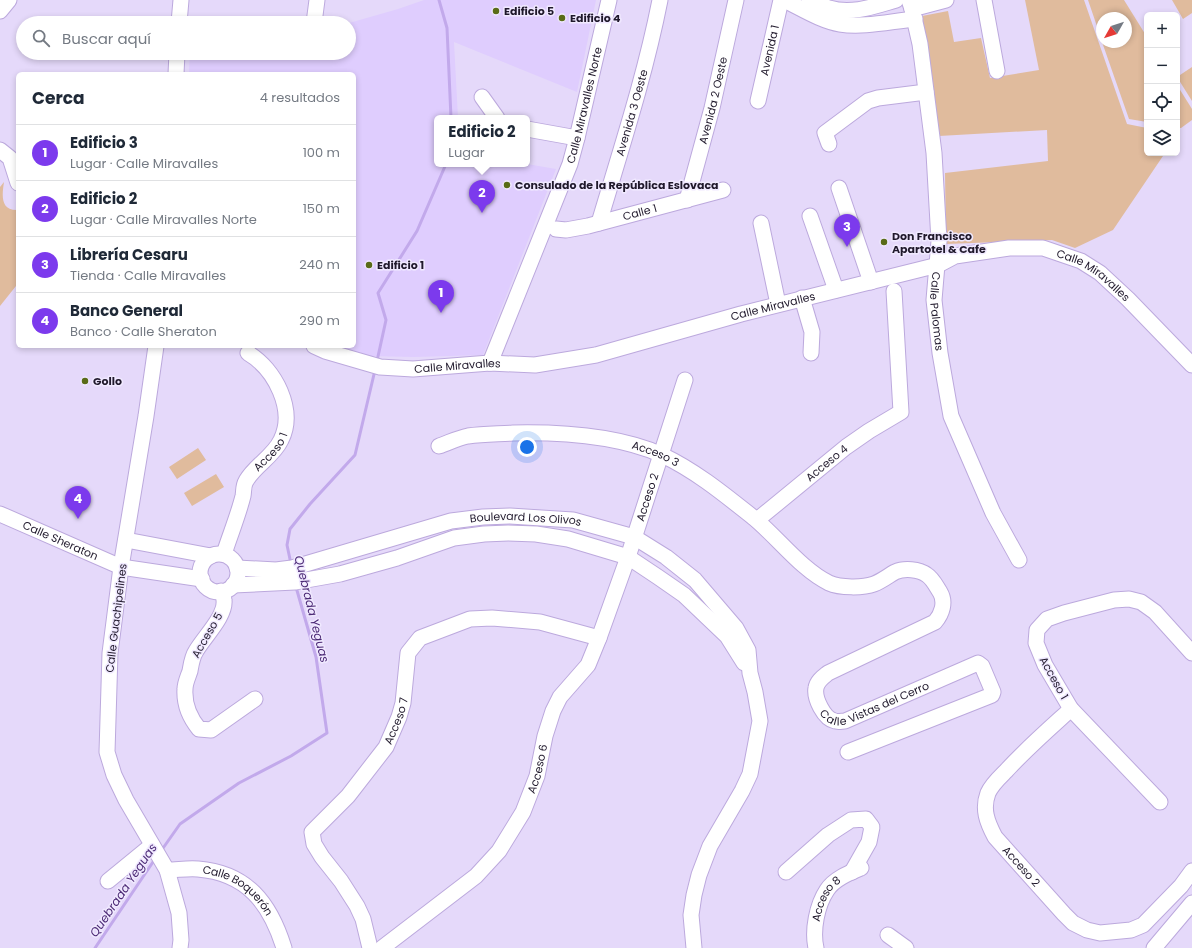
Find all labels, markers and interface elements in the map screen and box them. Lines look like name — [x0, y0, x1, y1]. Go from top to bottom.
place label: Edificio 5 — [504, 3, 554, 19]
marker: Edificio 5 — [491, 6, 501, 16]
place label: Edificio 4 — [570, 10, 621, 26]
north arrow — [1096, 12, 1132, 48]
map controls — [1144, 12, 1180, 156]
button: + — [1144, 12, 1180, 48]
marker: Edificio 4 — [557, 13, 567, 23]
search box — [16, 16, 356, 60]
street label: Avenida 1 — [756, 23, 783, 77]
icon: search — [30, 27, 52, 49]
text: Buscar aquí — [62, 28, 151, 49]
street label: Calle Miravalles Norte — [563, 45, 606, 165]
button: − — [1144, 48, 1180, 84]
street label: Avenida 2 Oeste — [695, 55, 731, 146]
street label: Avenida 3 Oeste — [612, 67, 652, 158]
button: locate — [1144, 84, 1180, 120]
text: Cerca — [32, 86, 85, 110]
text: 4 resultados — [260, 88, 340, 107]
popup — [434, 115, 530, 167]
button: layers — [1144, 120, 1180, 156]
text: Edificio 2 — [448, 121, 516, 142]
text: Edificio 3 — [70, 132, 138, 153]
text: 1 — [43, 143, 47, 162]
text: 100 m — [303, 143, 340, 162]
text: Lugar — [448, 143, 485, 162]
text: Lugar · Calle Miravalles — [70, 154, 218, 173]
place label: Consulado de la República Eslovaca — [515, 177, 719, 193]
pin: 2 — [469, 180, 495, 213]
marker: Consulado de la República Eslovaca — [502, 180, 512, 190]
text: Edificio 2 — [70, 188, 137, 209]
text: 2 — [41, 199, 49, 218]
text: 150 m — [303, 199, 340, 218]
street label: Calle 1 — [621, 200, 659, 224]
text: Lugar · Calle Miravalles Norte — [70, 210, 257, 229]
pin: 3 — [834, 214, 860, 247]
place label: Don Francisco Apartotel & Cafe — [892, 228, 986, 257]
marker: Don Francisco Apartotel & Cafe — [879, 237, 889, 247]
text: Librería Cesaru — [70, 244, 188, 265]
street label: Calle Miravalles — [1054, 245, 1134, 305]
text: 3 — [41, 255, 49, 274]
text: 240 m — [299, 255, 340, 274]
place label: Edificio 1 — [377, 257, 424, 273]
marker: Edificio 1 — [364, 260, 374, 270]
text: Tienda · Calle Miravalles — [70, 266, 226, 285]
street label: Calle Palomas — [926, 271, 948, 352]
pin: 1 — [428, 280, 454, 313]
street label: Calle Miravalles — [729, 288, 817, 325]
text: Banco General — [70, 300, 183, 321]
text: 4 — [41, 311, 49, 330]
text: 290 m — [299, 311, 340, 330]
text: Banco · Calle Sheraton — [70, 322, 217, 341]
street label: Calle Miravalles — [414, 355, 501, 377]
place label: Gollo — [93, 373, 122, 389]
marker: Gollo — [80, 376, 90, 386]
street label: Acceso 1 — [250, 430, 291, 475]
your location — [517, 437, 537, 457]
street label: Acceso 3 — [630, 437, 682, 470]
street label: Acceso 4 — [802, 441, 851, 485]
street label: Acceso 2 — [632, 471, 662, 523]
pin: 4 — [65, 486, 91, 519]
street label: Boulevard Los Olivos — [469, 508, 584, 530]
street label: Calle Sheraton — [20, 517, 101, 564]
water label: Quebrada Yeguas — [290, 554, 334, 664]
street label: Calle Guachipelines — [101, 562, 131, 673]
street label: Acceso 5 — [188, 609, 227, 661]
street label: Acceso 1 — [1036, 654, 1072, 702]
street label: Calle Vistas del Cerro — [816, 677, 931, 729]
street label: Acceso 7 — [380, 697, 412, 747]
street label: Acceso 6 — [523, 743, 551, 796]
water label: Quebrada Yeguas — [85, 840, 161, 940]
street label: Acceso 2 — [999, 843, 1044, 890]
street label: Calle Boquerón — [202, 862, 277, 919]
street label: Acceso 8 — [808, 872, 844, 923]

